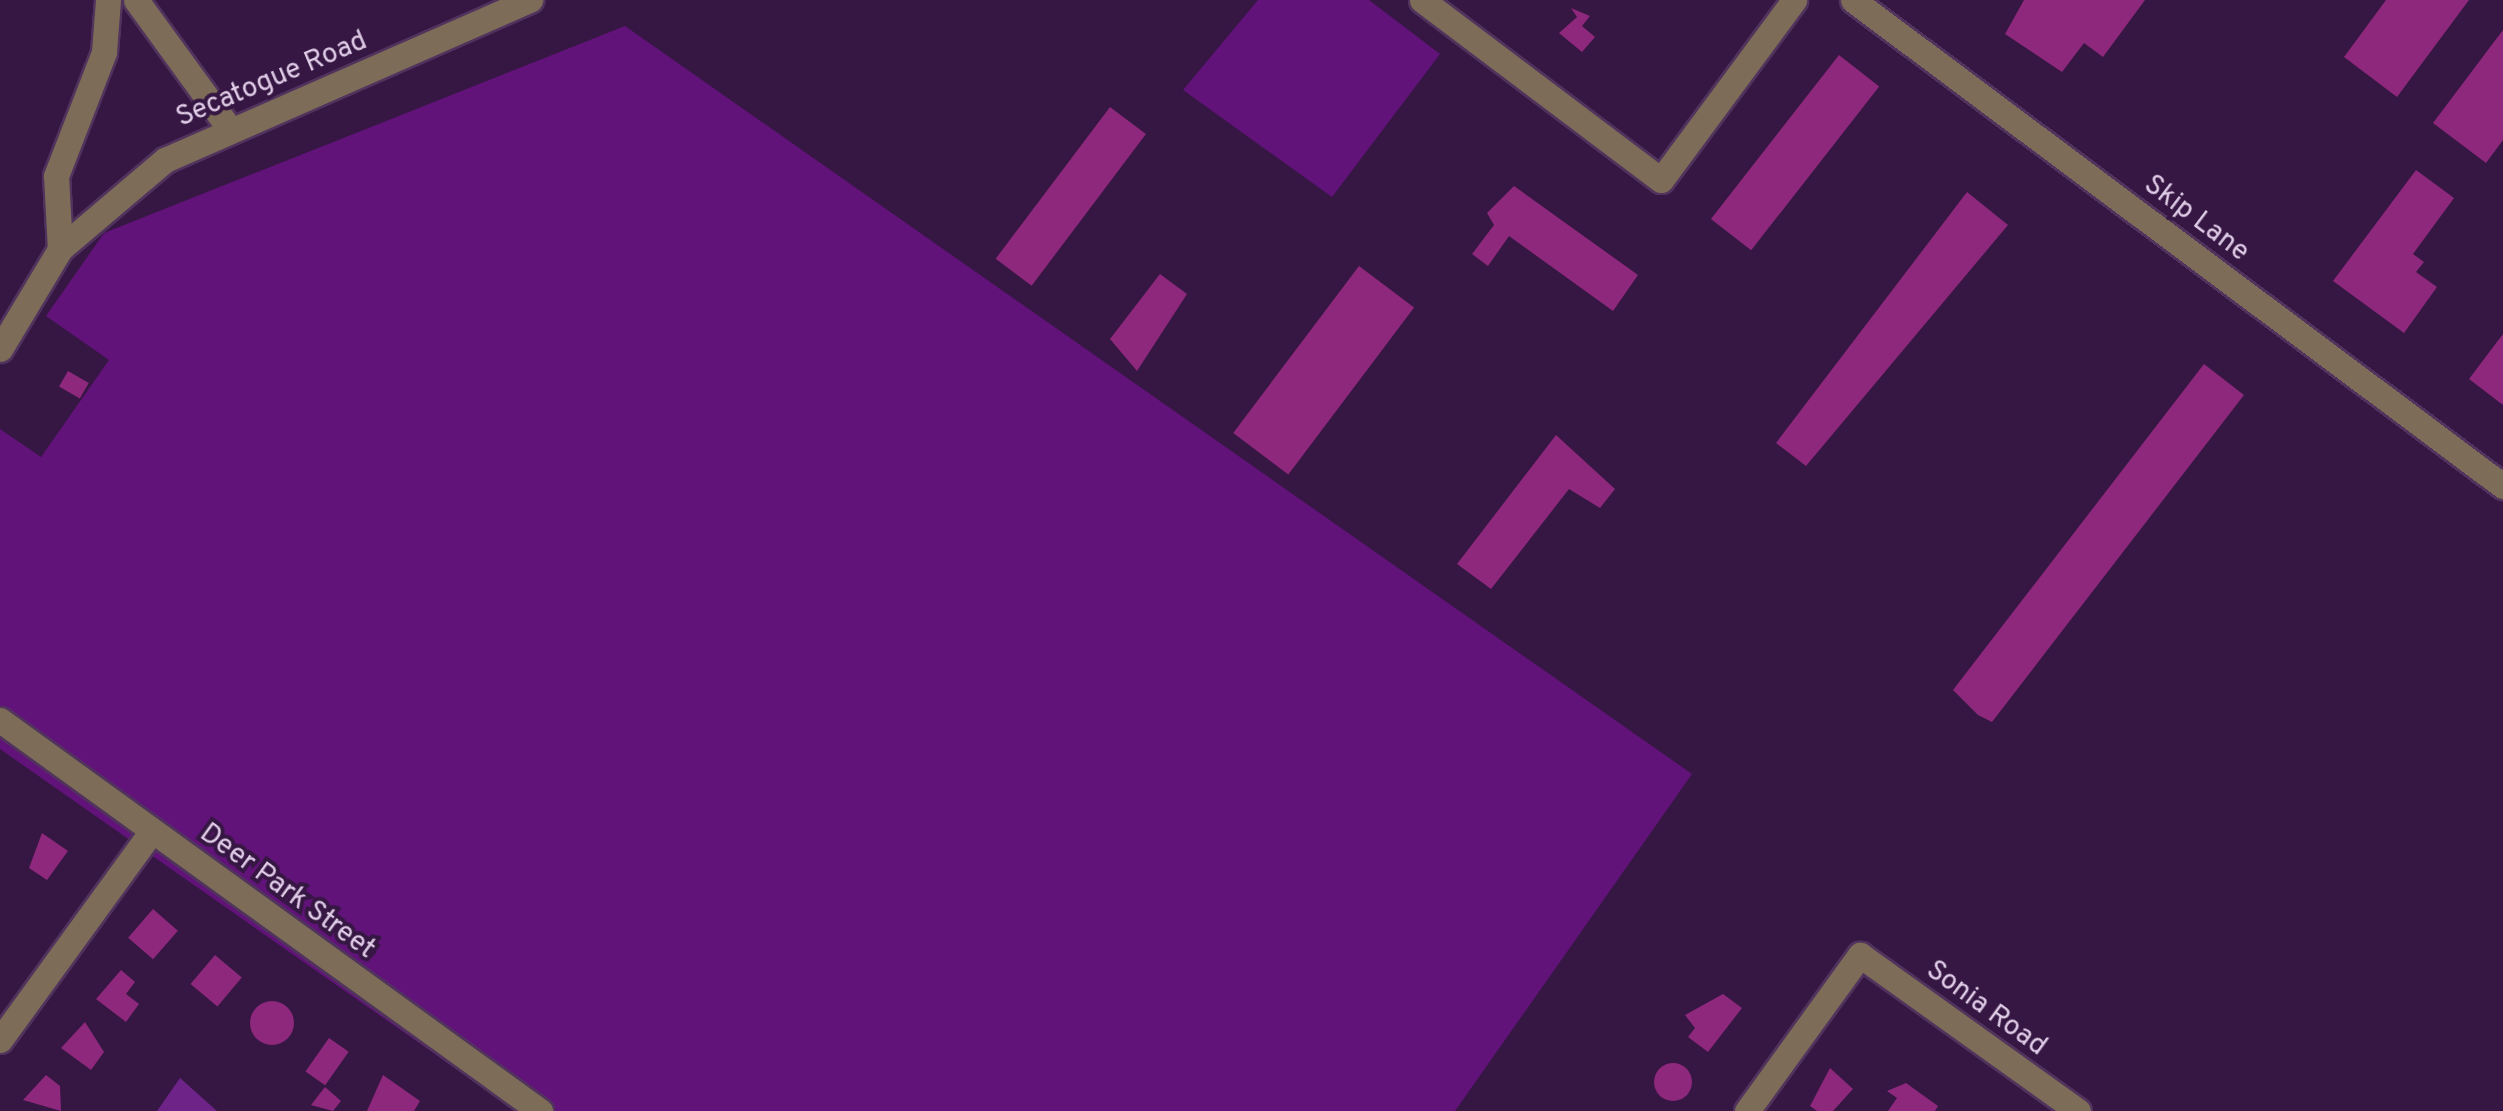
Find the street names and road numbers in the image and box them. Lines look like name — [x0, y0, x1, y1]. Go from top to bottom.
street label: Secatogue Road — [172, 25, 372, 135]
street label: Skip Lane — [2137, 169, 2255, 269]
street label: Deer Park Street — [193, 817, 381, 967]
street label: Sonia Road — [1919, 954, 2053, 1064]

